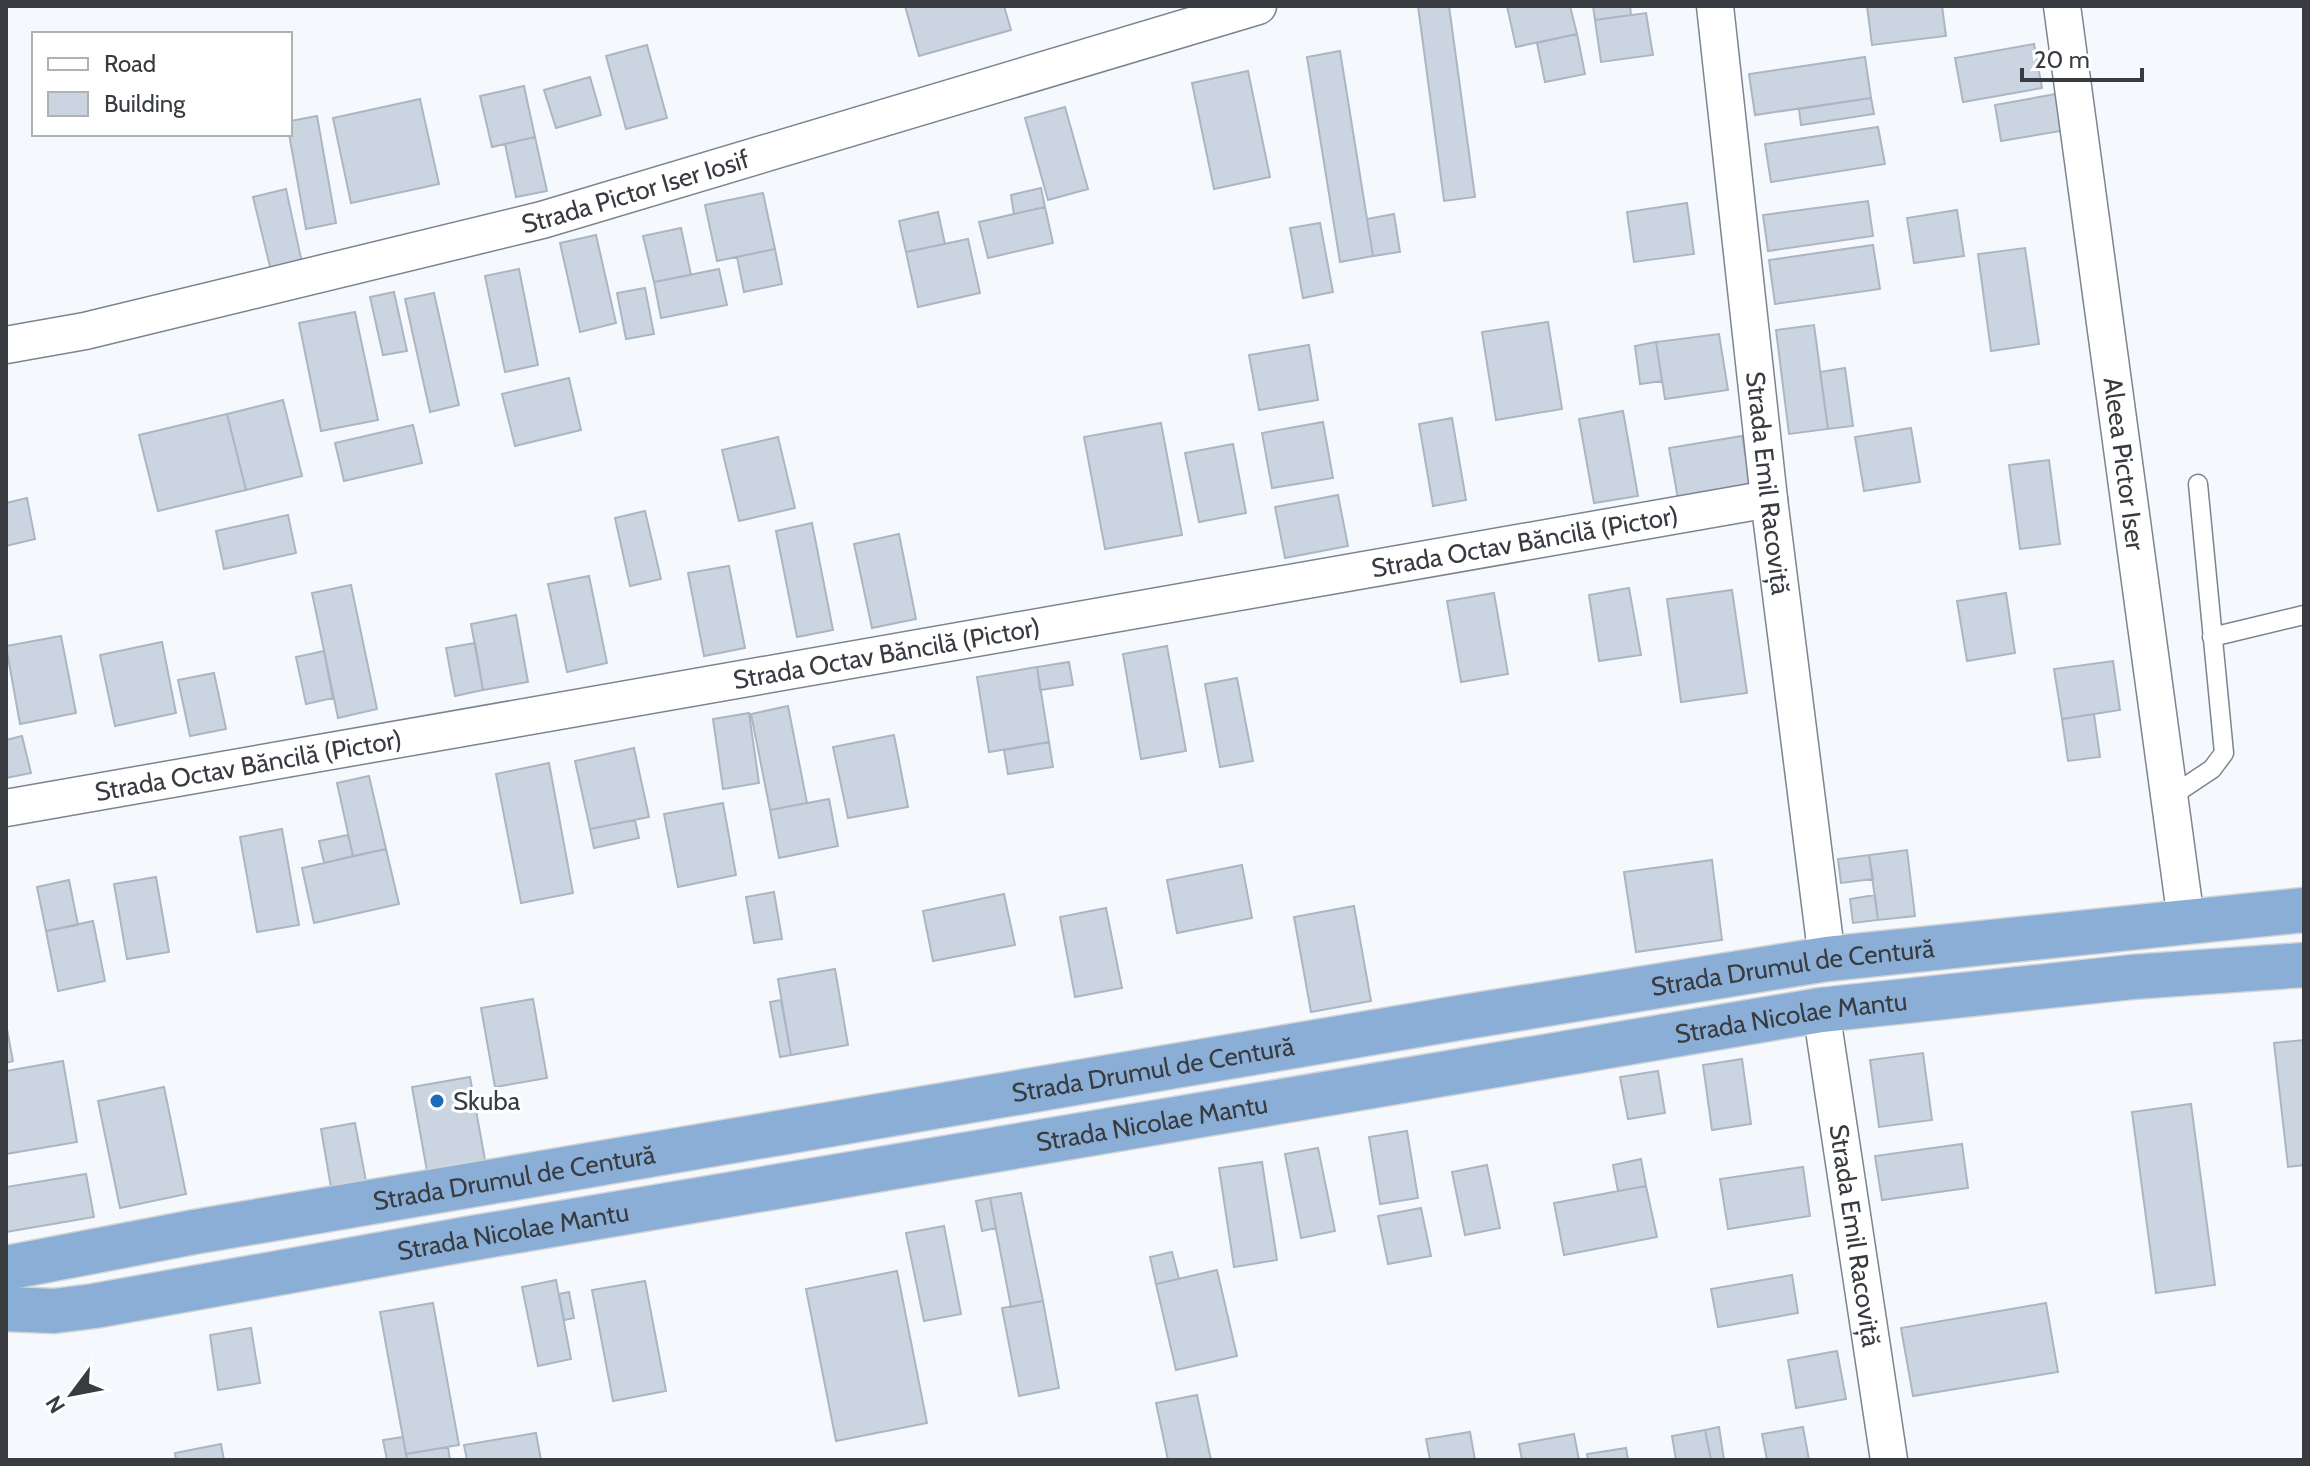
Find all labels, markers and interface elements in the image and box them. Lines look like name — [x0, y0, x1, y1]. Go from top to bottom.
legend — [32, 32, 292, 136]
scale bar — [2022, 32, 2142, 82]
text: 20 m — [2034, 45, 2090, 74]
text: Road — [104, 49, 156, 78]
text: Building — [104, 89, 186, 118]
street label: Strada Pictor Iser Iosif — [518, 143, 753, 240]
street label: Strada Emil Racoviță — [1739, 370, 1797, 597]
street label: Aleea Pictor Iser — [2097, 375, 2152, 553]
street label: Strada Octav Băncilă (Pictor) — [1369, 499, 1681, 584]
street label: Strada Octav Băncilă (Pictor) — [731, 611, 1042, 696]
street label: Strada Octav Băncilă (Pictor) — [92, 723, 404, 808]
street label: Strada Drumul de Centură — [1649, 932, 1936, 1003]
street label: Strada Nicolae Mantu — [1673, 985, 1909, 1050]
street label: Strada Drumul de Centură — [1009, 1030, 1297, 1109]
place label: Skuba — [453, 1085, 521, 1117]
street label: Strada Nicolae Mantu — [1034, 1088, 1270, 1158]
marker: Skuba — [428, 1092, 446, 1110]
street label: Strada Emil Racoviță — [1822, 1122, 1888, 1349]
street label: Strada Drumul de Centură — [371, 1138, 658, 1217]
street label: Strada Nicolae Mantu — [395, 1196, 631, 1267]
north arrow — [32, 1354, 112, 1434]
text: N — [40, 1391, 71, 1418]

